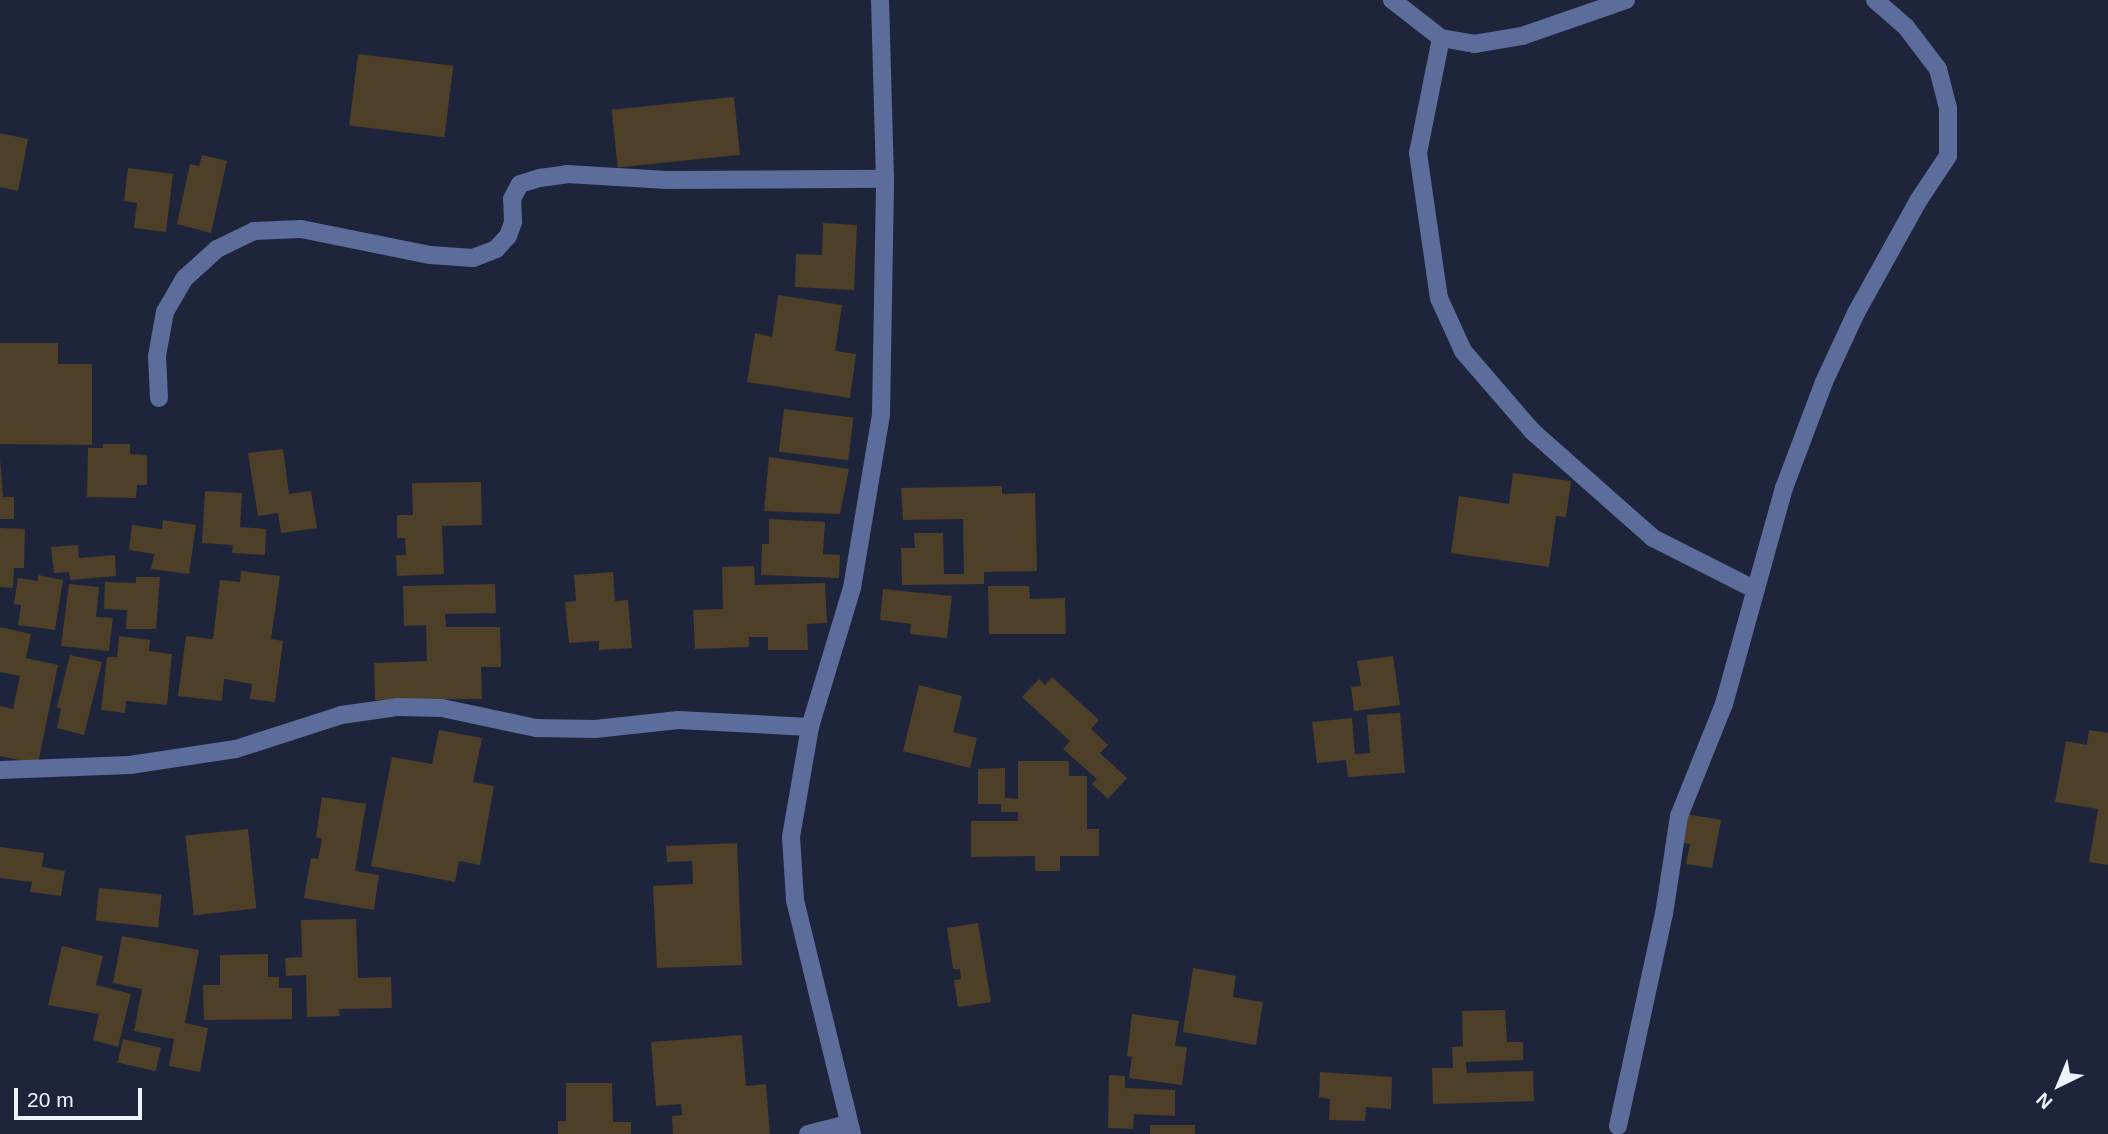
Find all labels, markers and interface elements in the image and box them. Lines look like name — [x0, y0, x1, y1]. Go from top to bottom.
north arrow — [2024, 1050, 2094, 1120]
scale bar — [18, 1074, 145, 1118]
text: 20 m — [27, 1088, 74, 1111]
text: N — [2032, 1088, 2057, 1113]

